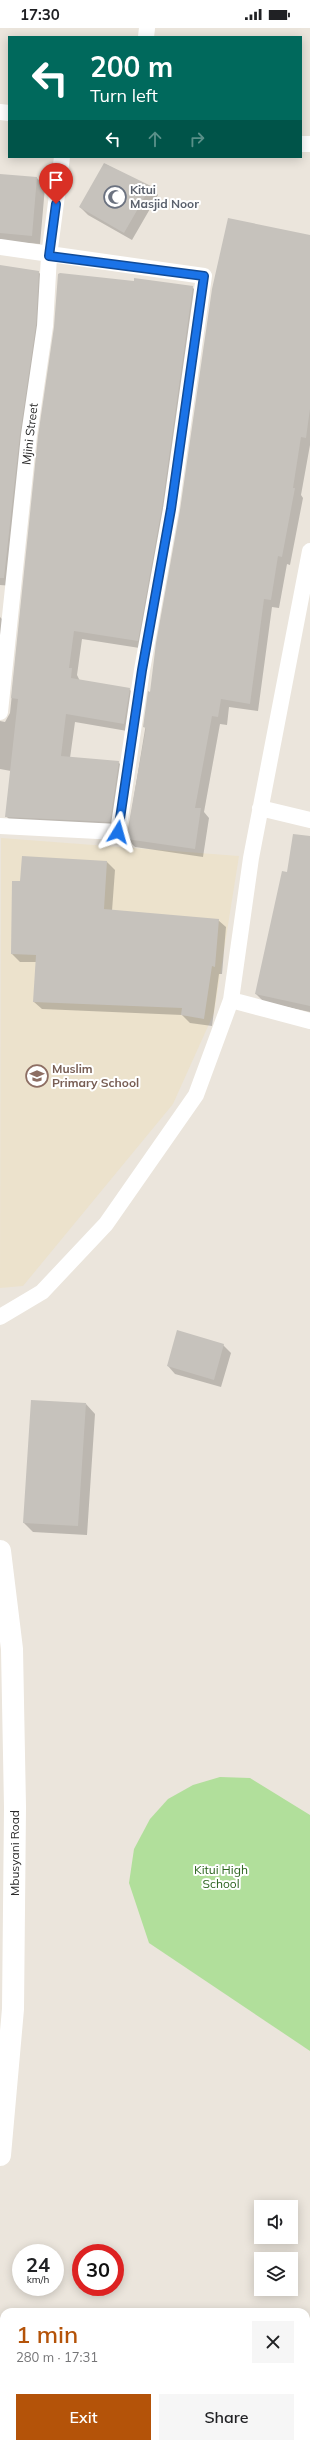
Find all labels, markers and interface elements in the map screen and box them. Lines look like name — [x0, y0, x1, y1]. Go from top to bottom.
text: 17:30 — [20, 5, 60, 24]
text: 200 m — [90, 49, 173, 84]
icon: left — [24, 52, 76, 104]
text: Turn left — [90, 84, 158, 107]
icon: left — [102, 128, 124, 150]
icon: ahead — [144, 128, 166, 150]
icon: right — [186, 128, 208, 150]
pin — [39, 163, 73, 204]
icon: arrive — [45, 169, 67, 191]
place label: Kitui Masjid Noor — [130, 182, 199, 211]
mosque icon: Kitui Masjid Noor — [102, 184, 128, 210]
street label: Mjini Street — [18, 402, 41, 466]
position arrow — [97, 811, 139, 853]
place label: Muslim Primary School — [52, 1061, 139, 1090]
school or university icon: Muslim Primary School — [24, 1063, 50, 1089]
street label: Mbusyani Road — [7, 1810, 22, 1896]
park label: Kitui High School — [194, 1862, 248, 1891]
map controls — [254, 2200, 298, 2296]
button: sound — [254, 2200, 298, 2244]
speed limit sign: 30 — [72, 2244, 124, 2296]
text: 24 — [26, 2252, 50, 2277]
button: layers — [254, 2252, 298, 2296]
text: km/h — [27, 2273, 49, 2286]
text: 1 min — [16, 2319, 78, 2349]
button: close — [252, 2321, 294, 2363]
text: 280 m · 17:31 — [16, 2349, 98, 2365]
button: Exit — [16, 2394, 151, 2440]
button: Share — [159, 2394, 294, 2440]

